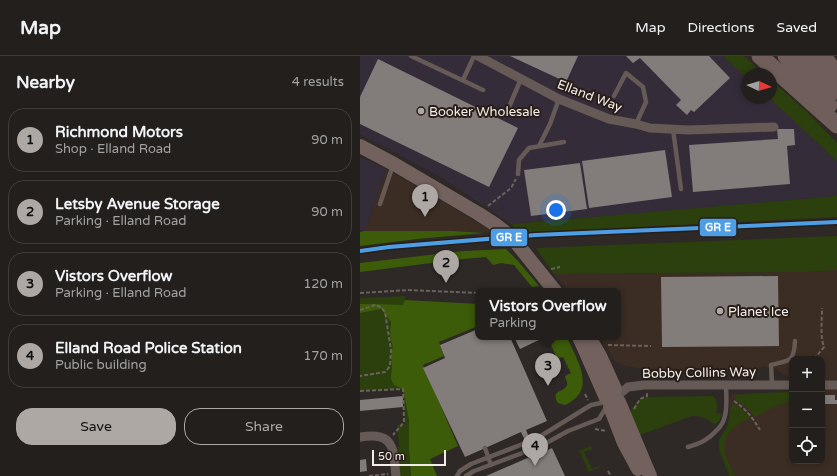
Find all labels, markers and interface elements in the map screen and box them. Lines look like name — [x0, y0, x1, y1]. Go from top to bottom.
text: Map — [20, 17, 61, 39]
text: Map — [635, 19, 666, 36]
text: Directions — [688, 19, 755, 36]
text: Saved — [777, 19, 817, 36]
north arrow — [741, 68, 777, 104]
text: Nearby — [16, 72, 75, 93]
text: 4 results — [292, 74, 344, 90]
street label: Elland Way — [555, 76, 624, 116]
place label: Booker Wholesale — [429, 104, 540, 120]
marker: Booker Wholesale — [416, 106, 426, 116]
text: Richmond Motors — [55, 123, 183, 141]
text: 1 — [26, 132, 34, 148]
text: 90 m — [311, 132, 343, 148]
text: Shop · Elland Road — [55, 141, 171, 157]
pin: 1 — [412, 184, 438, 217]
text: Letsby Avenue Storage — [55, 195, 220, 213]
your location — [546, 200, 566, 220]
text: 2 — [26, 204, 34, 220]
text: 90 m — [311, 204, 343, 220]
text: Parking · Elland Road — [55, 213, 187, 229]
line badge: GR E — [699, 218, 737, 237]
text: GR E — [705, 221, 731, 234]
line badge: GR E — [490, 228, 528, 247]
text: GR E — [496, 231, 522, 244]
pin: 2 — [433, 250, 459, 283]
text: Vistors Overflow — [55, 267, 172, 285]
text: 3 — [26, 276, 34, 292]
text: 120 m — [303, 276, 343, 292]
text: Parking · Elland Road — [55, 285, 187, 301]
popup — [475, 288, 621, 340]
text: Vistors Overflow — [489, 297, 607, 315]
place label: Planet Ice — [728, 304, 789, 320]
marker: Planet Ice — [715, 306, 725, 316]
text: Parking — [489, 315, 536, 331]
text: Elland Road Police Station — [55, 339, 242, 357]
text: 4 — [26, 348, 34, 364]
text: 170 m — [303, 348, 343, 364]
pin: 3 — [535, 353, 561, 386]
map controls — [789, 356, 825, 464]
button: + — [789, 356, 825, 392]
text: Public building — [55, 357, 147, 373]
street label: Bobby Collins Way — [642, 364, 756, 382]
button: − — [789, 392, 825, 428]
button: Save — [16, 408, 176, 445]
button: Share — [184, 408, 344, 445]
button: locate — [789, 428, 825, 464]
pin: 4 — [522, 433, 548, 466]
scale bar — [372, 448, 446, 467]
text: 50 m — [378, 450, 405, 463]

